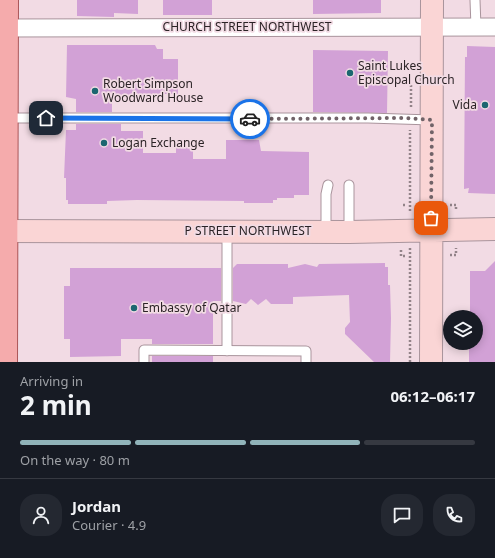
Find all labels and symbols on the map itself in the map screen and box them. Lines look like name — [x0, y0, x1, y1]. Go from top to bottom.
street label: CHURCH STREET NORTHWEST — [163, 18, 332, 35]
place label: Saint Lukes Episcopal Church — [358, 57, 455, 88]
marker: Saint Lukes Episcopal Church — [345, 68, 355, 78]
place label: Robert Simpson Woodward House — [103, 75, 204, 106]
marker: Robert Simpson Woodward House — [90, 86, 100, 96]
place label: Vida — [453, 96, 477, 113]
courier — [230, 99, 270, 139]
marker: Vida — [480, 100, 490, 110]
pin — [29, 101, 63, 135]
place label: Logan Exchange — [112, 134, 205, 151]
marker: Logan Exchange — [99, 138, 109, 148]
pin — [414, 201, 448, 235]
street label: P STREET NORTHWEST — [185, 222, 312, 239]
place label: Embassy of Qatar — [142, 299, 241, 316]
marker: Embassy of Qatar — [129, 303, 139, 313]

